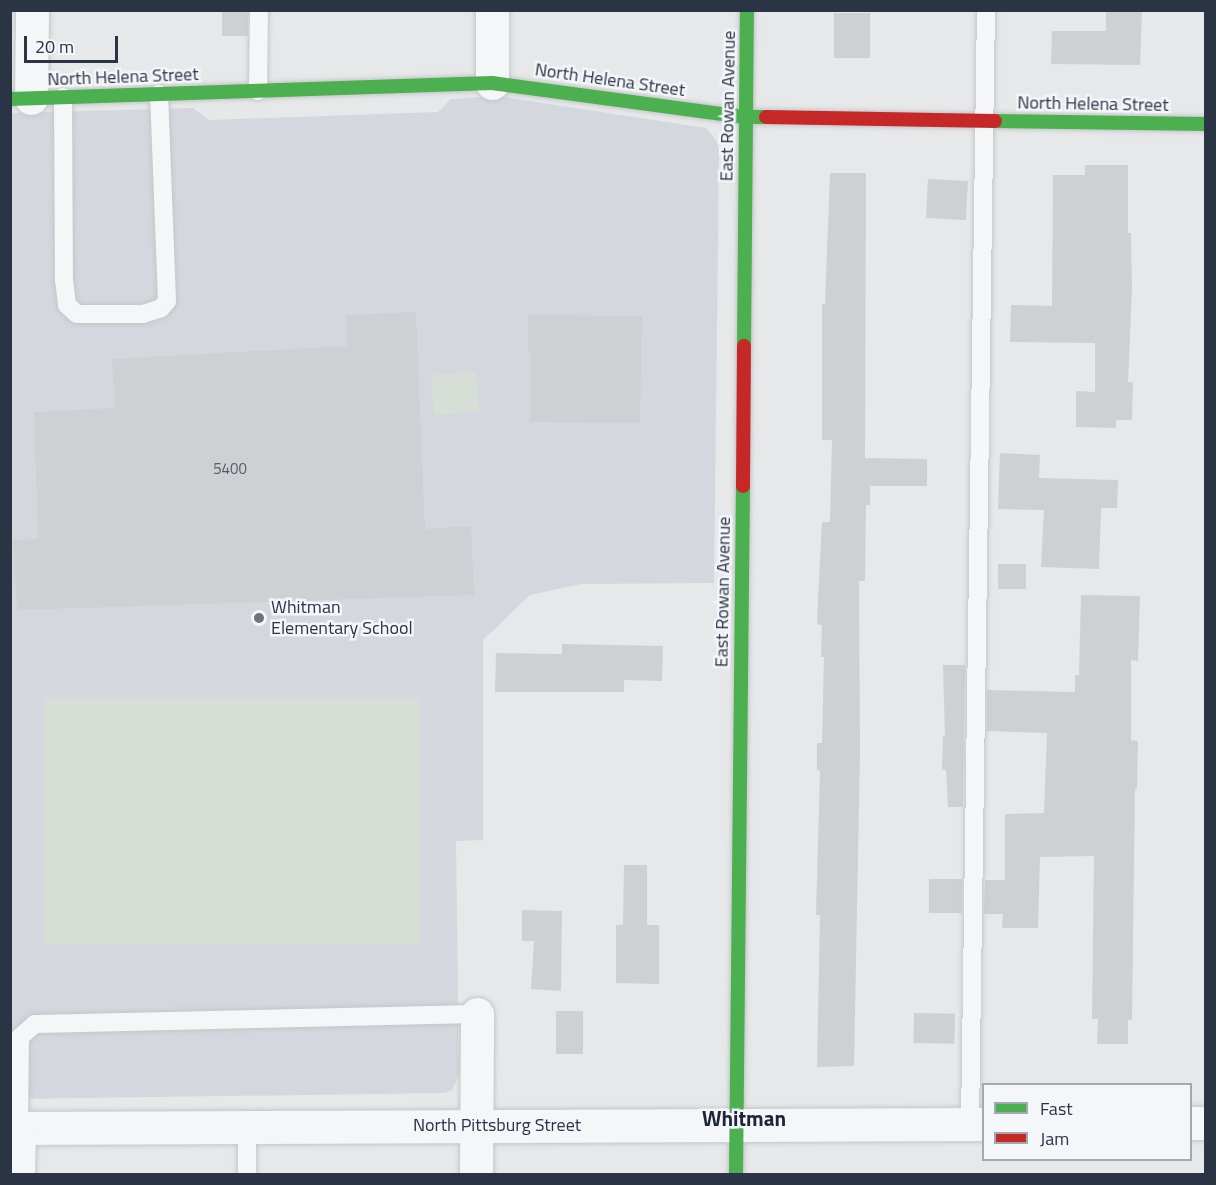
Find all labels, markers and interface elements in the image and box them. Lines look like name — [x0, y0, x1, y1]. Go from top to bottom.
scale bar — [27, 24, 122, 62]
street label: East Rowan Avenue — [716, 31, 740, 181]
text: 20 m — [35, 33, 74, 60]
street label: North Helena Street — [534, 59, 686, 101]
street label: North Helena Street — [47, 64, 199, 90]
street label: North Helena Street — [1017, 92, 1169, 116]
house number: 5400 — [213, 460, 247, 478]
street label: East Rowan Avenue — [711, 517, 735, 667]
place label: Whitman Elementary School — [271, 597, 413, 640]
marker: Whitman Elementary School — [252, 611, 266, 625]
legend — [982, 1083, 1192, 1161]
text: Fast — [1040, 1095, 1073, 1122]
district label: Whitman — [702, 1105, 786, 1131]
street label: North Pittsburg Street — [413, 1114, 581, 1136]
text: Jam — [1040, 1125, 1069, 1152]

